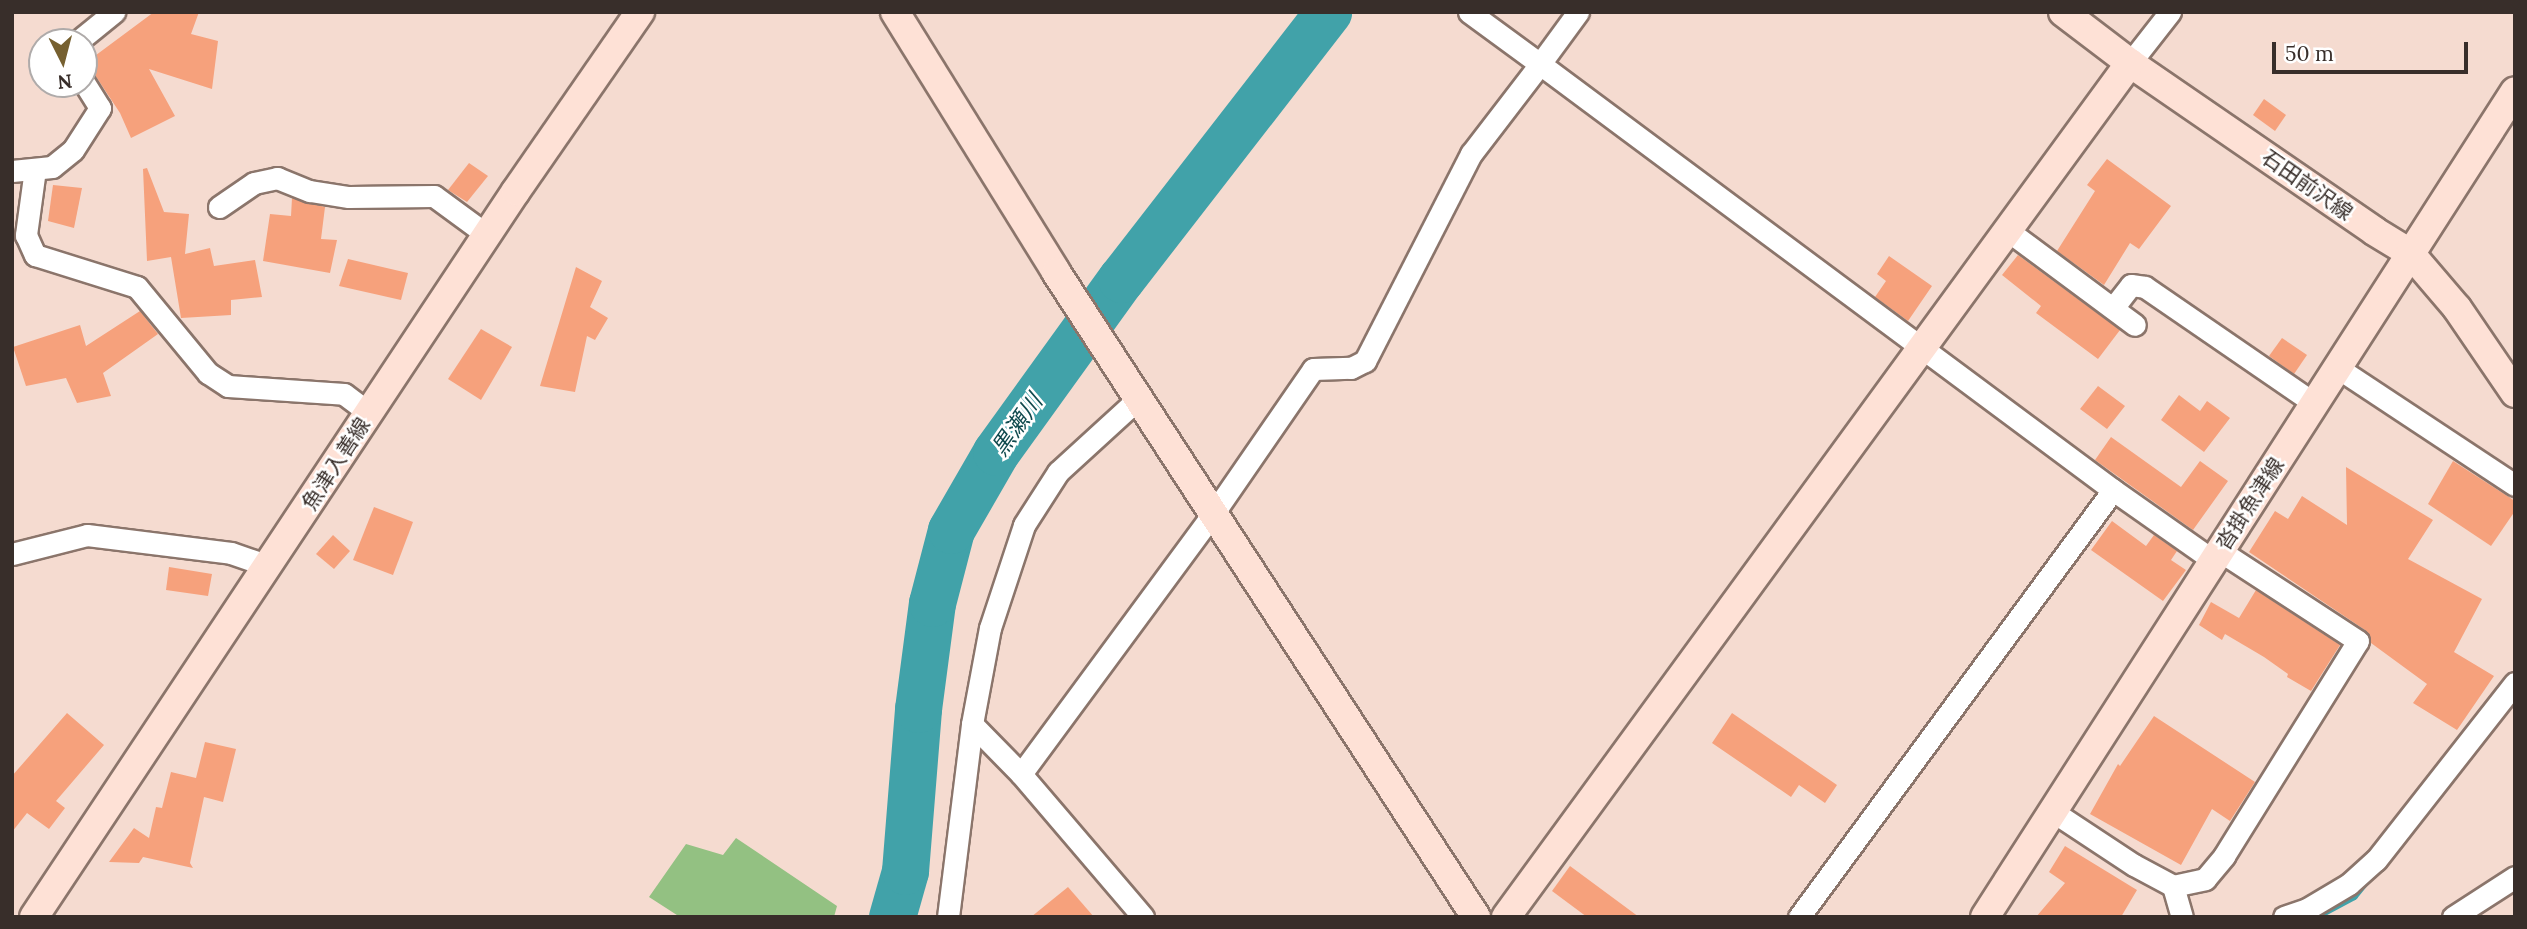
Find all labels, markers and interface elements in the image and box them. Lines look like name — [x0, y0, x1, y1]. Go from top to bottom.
north arrow — [28, 28, 98, 98]
scale bar — [2275, 28, 2471, 72]
text: 50 m — [2285, 40, 2334, 67]
text: N — [56, 69, 74, 95]
street label: 石田前沢線 — [2257, 145, 2357, 225]
water label: 黒瀬川 — [986, 389, 1048, 461]
street label: 魚津入善線 — [297, 413, 375, 515]
street label: 沓掛魚津線 — [2211, 453, 2289, 555]

